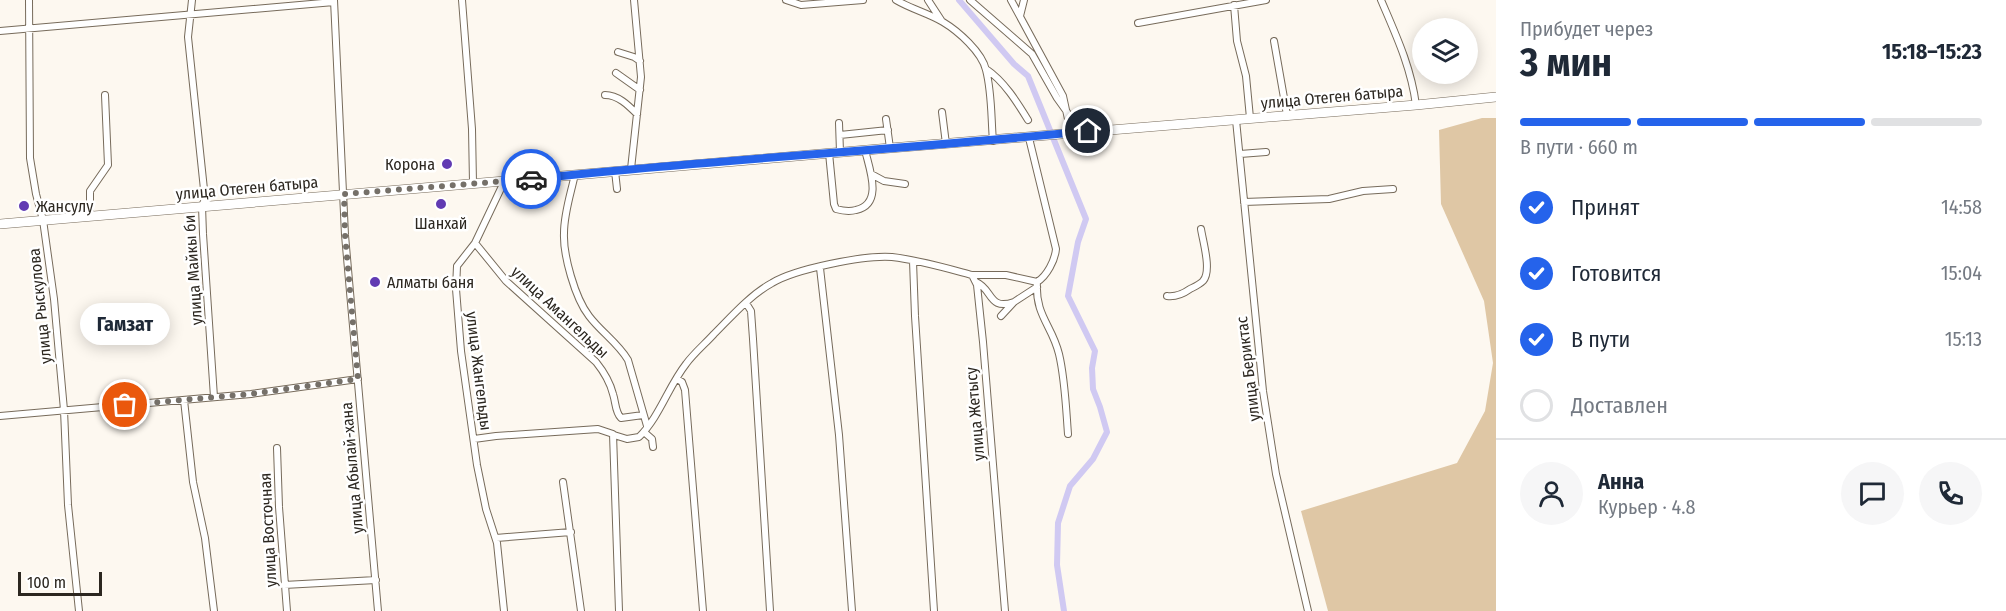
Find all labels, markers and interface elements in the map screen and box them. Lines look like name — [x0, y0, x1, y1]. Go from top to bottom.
text: Прибудет через — [1520, 17, 1653, 41]
map controls — [1412, 18, 1478, 84]
button: layers — [1412, 18, 1478, 84]
text: 15:18–15:23 — [1882, 38, 1982, 65]
text: 3 мин — [1520, 40, 1612, 86]
street label: улица Отеген батыра — [1260, 81, 1404, 113]
pin — [1062, 105, 1113, 156]
icon: home — [1071, 114, 1104, 147]
text: В пути · 660 m — [1520, 135, 1638, 159]
courier — [501, 149, 561, 209]
place label: Корона — [385, 155, 435, 174]
marker: Корона — [440, 157, 454, 171]
icon: car — [515, 163, 548, 196]
street label: улица Отеген батыра — [175, 172, 319, 204]
icon: check — [1520, 191, 1553, 224]
text: Принят — [1571, 194, 1639, 221]
text: 14:58 — [1941, 195, 1982, 219]
place label: Жансулу — [36, 197, 94, 216]
marker: Шанхай — [434, 197, 448, 211]
marker: Жансулу — [17, 199, 31, 213]
street label: улица Майкы би — [180, 214, 206, 326]
place label: Шанхай — [415, 214, 467, 233]
street label: улица Рыскулова — [24, 247, 56, 365]
icon: check — [1520, 257, 1553, 290]
text: Готовится — [1571, 260, 1662, 287]
text: 15:04 — [1941, 261, 1982, 285]
street label: улица Амангельды — [507, 262, 613, 362]
place label: Алматы баня — [387, 273, 474, 292]
marker: Алматы баня — [368, 275, 382, 289]
callout: Гамзат — [80, 303, 170, 345]
street label: улица Жангельды — [462, 310, 496, 432]
text: Гамзат — [97, 312, 153, 336]
street label: улица Бериктас — [1232, 315, 1264, 422]
icon: check — [1520, 323, 1553, 356]
text: В пути — [1571, 326, 1630, 353]
text: 15:13 — [1945, 327, 1982, 351]
street label: улица Жетысу — [961, 365, 989, 462]
pin — [99, 379, 150, 430]
icon: bag — [108, 388, 141, 421]
text: Доставлен — [1571, 392, 1668, 419]
street label: улица Абылай-хана — [337, 401, 367, 535]
button: person — [1520, 462, 1583, 525]
button: chat — [1841, 462, 1904, 525]
button: phone — [1919, 462, 1982, 525]
text: Анна — [1598, 468, 1644, 495]
street label: улица Восточная — [256, 472, 280, 588]
text: Курьер · 4.8 — [1598, 495, 1695, 519]
scale bar — [18, 569, 102, 596]
text: 100 m — [27, 573, 66, 592]

